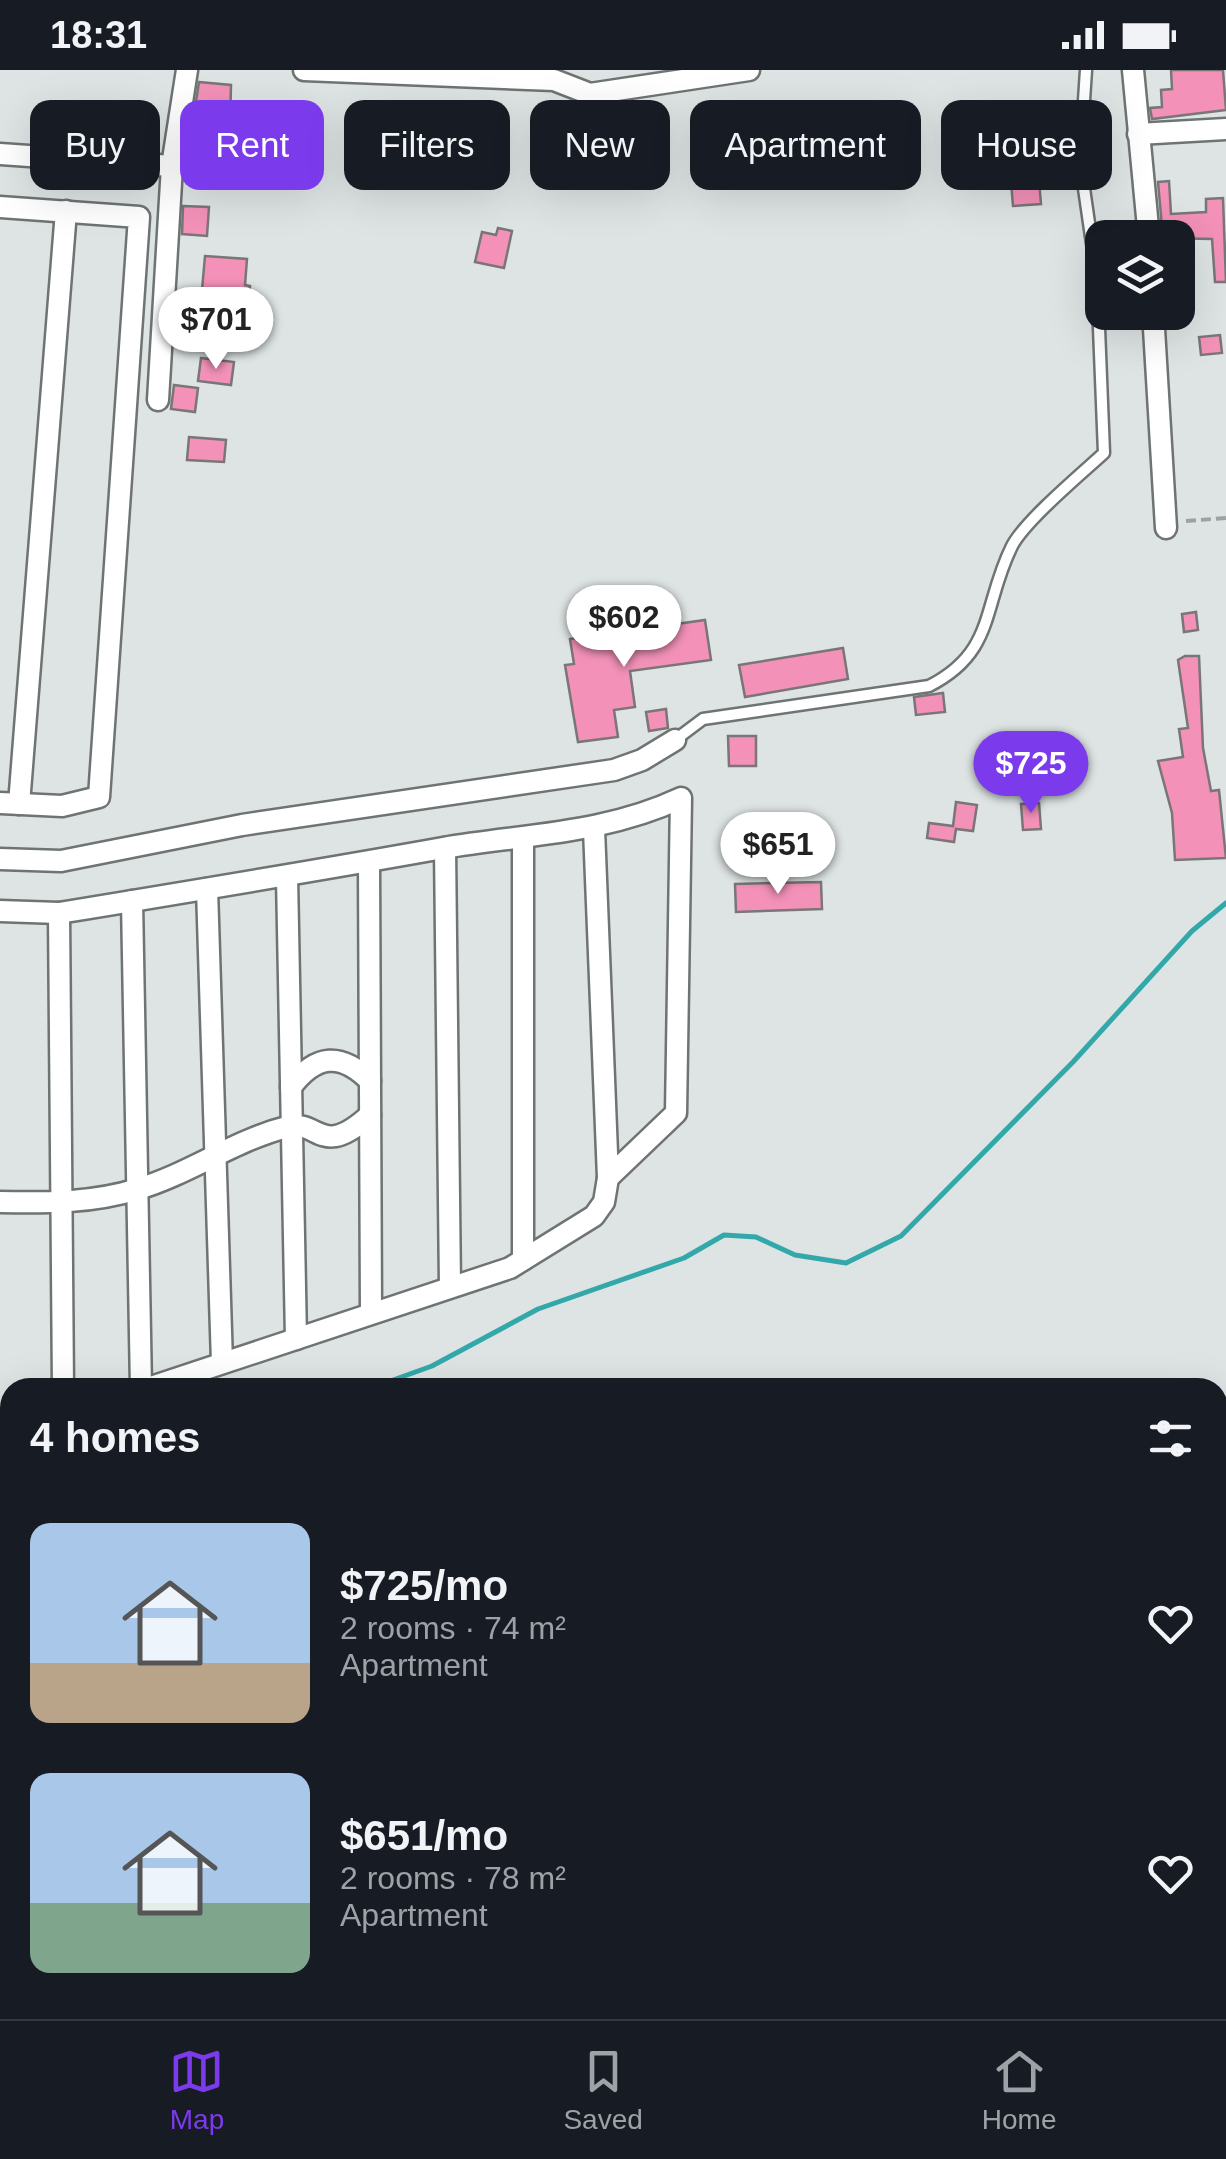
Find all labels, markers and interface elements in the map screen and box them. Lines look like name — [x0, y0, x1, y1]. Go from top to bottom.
text: 18:31 — [50, 14, 147, 56]
chip: Buy — [30, 100, 160, 190]
chip: Rent — [180, 100, 324, 190]
chip: Filters — [344, 100, 510, 190]
chip: New — [530, 100, 670, 190]
chip: Apartment — [690, 100, 921, 190]
chip: House — [941, 100, 1112, 190]
map controls — [1085, 220, 1195, 330]
button: layers — [1085, 220, 1195, 330]
pin: $701 — [157, 287, 275, 372]
text: $701 — [180, 301, 252, 337]
pin: $602 — [565, 585, 683, 670]
text: $602 — [588, 599, 660, 635]
pin: $725 — [972, 731, 1090, 816]
text: $725 — [995, 745, 1067, 781]
pin: $651 — [719, 812, 837, 897]
text: $651 — [742, 826, 814, 862]
icon: filters — [1143, 1411, 1198, 1466]
text: 4 homes — [30, 1414, 200, 1461]
text: $725/mo — [340, 1562, 508, 1609]
icon: home — [110, 1563, 230, 1683]
icon: heart — [1143, 1596, 1198, 1651]
text: 2 rooms · 74 m² — [340, 1610, 566, 1646]
text: Apartment — [340, 1647, 488, 1683]
text: $651/mo — [340, 1812, 508, 1859]
icon: home — [110, 1813, 230, 1933]
icon: heart — [1143, 1846, 1198, 1901]
text: 2 rooms · 78 m² — [340, 1860, 566, 1896]
text: Apartment — [340, 1897, 488, 1933]
tab: Map — [169, 2044, 224, 2136]
tab: Saved — [563, 2044, 643, 2136]
tab: Home — [982, 2044, 1056, 2136]

